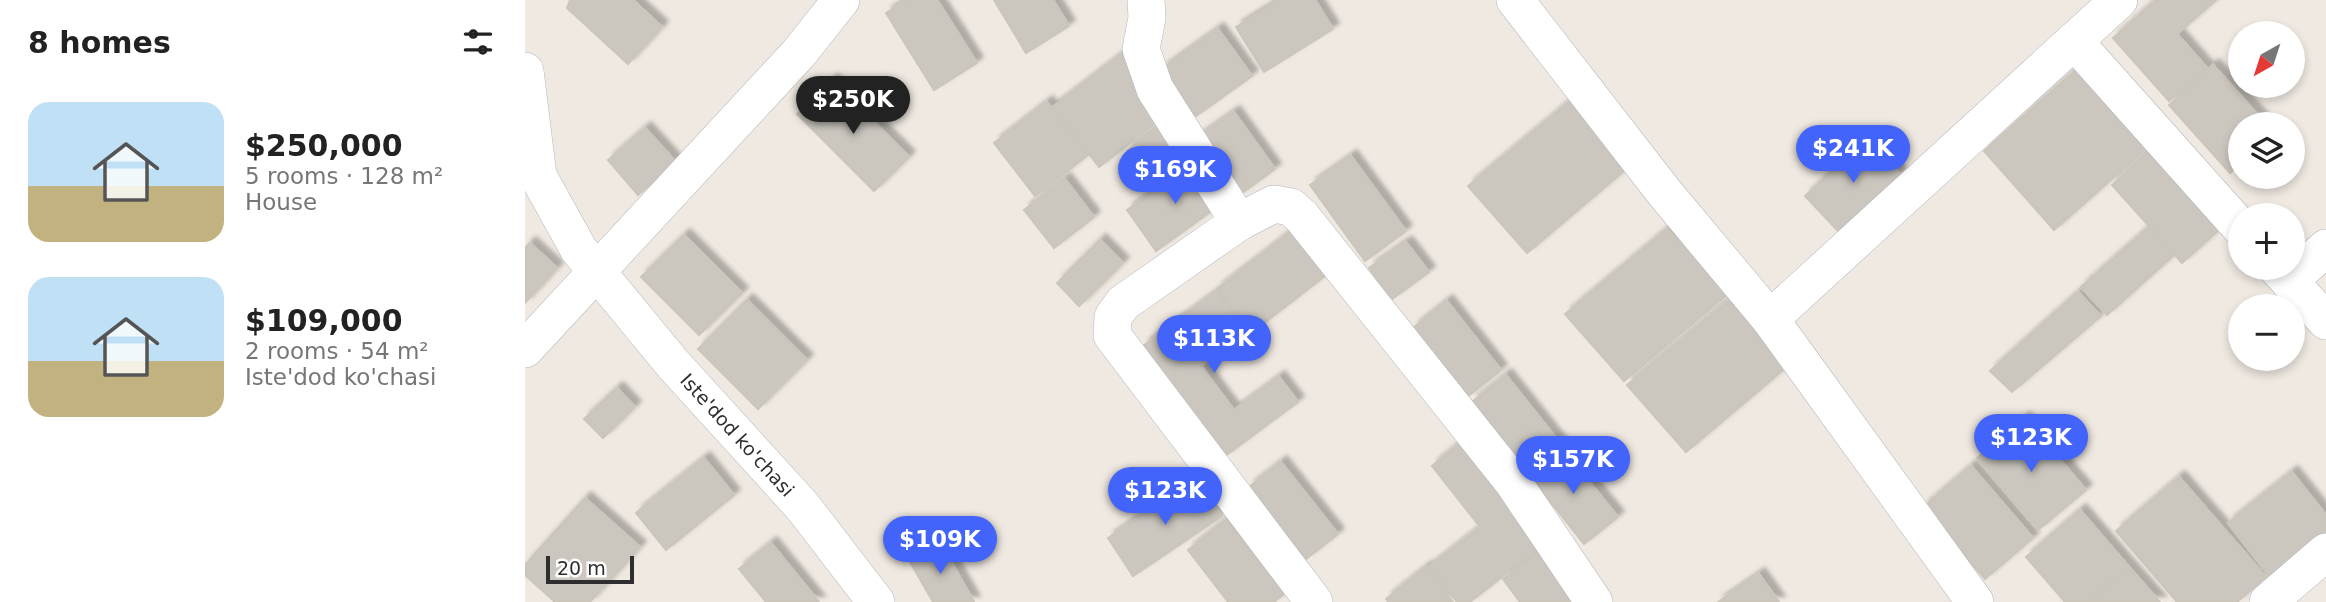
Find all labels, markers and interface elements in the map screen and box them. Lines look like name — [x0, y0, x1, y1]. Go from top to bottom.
north arrow — [2228, 21, 2305, 98]
map controls — [2228, 21, 2305, 371]
icon: filters — [459, 23, 497, 61]
text: 8 homes — [28, 25, 171, 60]
pin: $250K — [804, 76, 902, 136]
text: $250K — [812, 86, 894, 112]
button: layers — [2228, 112, 2305, 189]
pin: $241K — [1804, 125, 1902, 185]
text: $250,000 — [245, 128, 403, 163]
icon: home — [84, 130, 168, 214]
text: $241K — [1812, 135, 1894, 161]
pin: $169K — [1126, 146, 1224, 206]
text: $169K — [1134, 156, 1216, 182]
text: 5 rooms · 128 m² — [245, 163, 443, 189]
text: House — [245, 189, 317, 215]
button: + — [2228, 203, 2305, 280]
button: − — [2228, 294, 2305, 371]
text: $109,000 — [245, 303, 403, 338]
icon: home — [84, 305, 168, 389]
pin: $113K — [1165, 316, 1263, 375]
text: $113K — [1173, 325, 1255, 351]
text: 2 rooms · 54 m² — [245, 338, 429, 364]
text: Iste'dod ko'chasi — [245, 364, 436, 390]
street label: Iste'dod ko'chasi — [676, 369, 799, 501]
pin: $123K — [1982, 414, 2080, 474]
text: $123K — [1990, 424, 2072, 450]
pin: $157K — [1524, 436, 1622, 496]
text: $157K — [1532, 446, 1614, 472]
pin: $123K — [1116, 468, 1214, 527]
text: $123K — [1124, 477, 1206, 503]
pin: $109K — [891, 516, 989, 576]
text: $109K — [899, 526, 981, 552]
scale bar — [546, 553, 633, 585]
text: 20 m — [557, 557, 606, 579]

